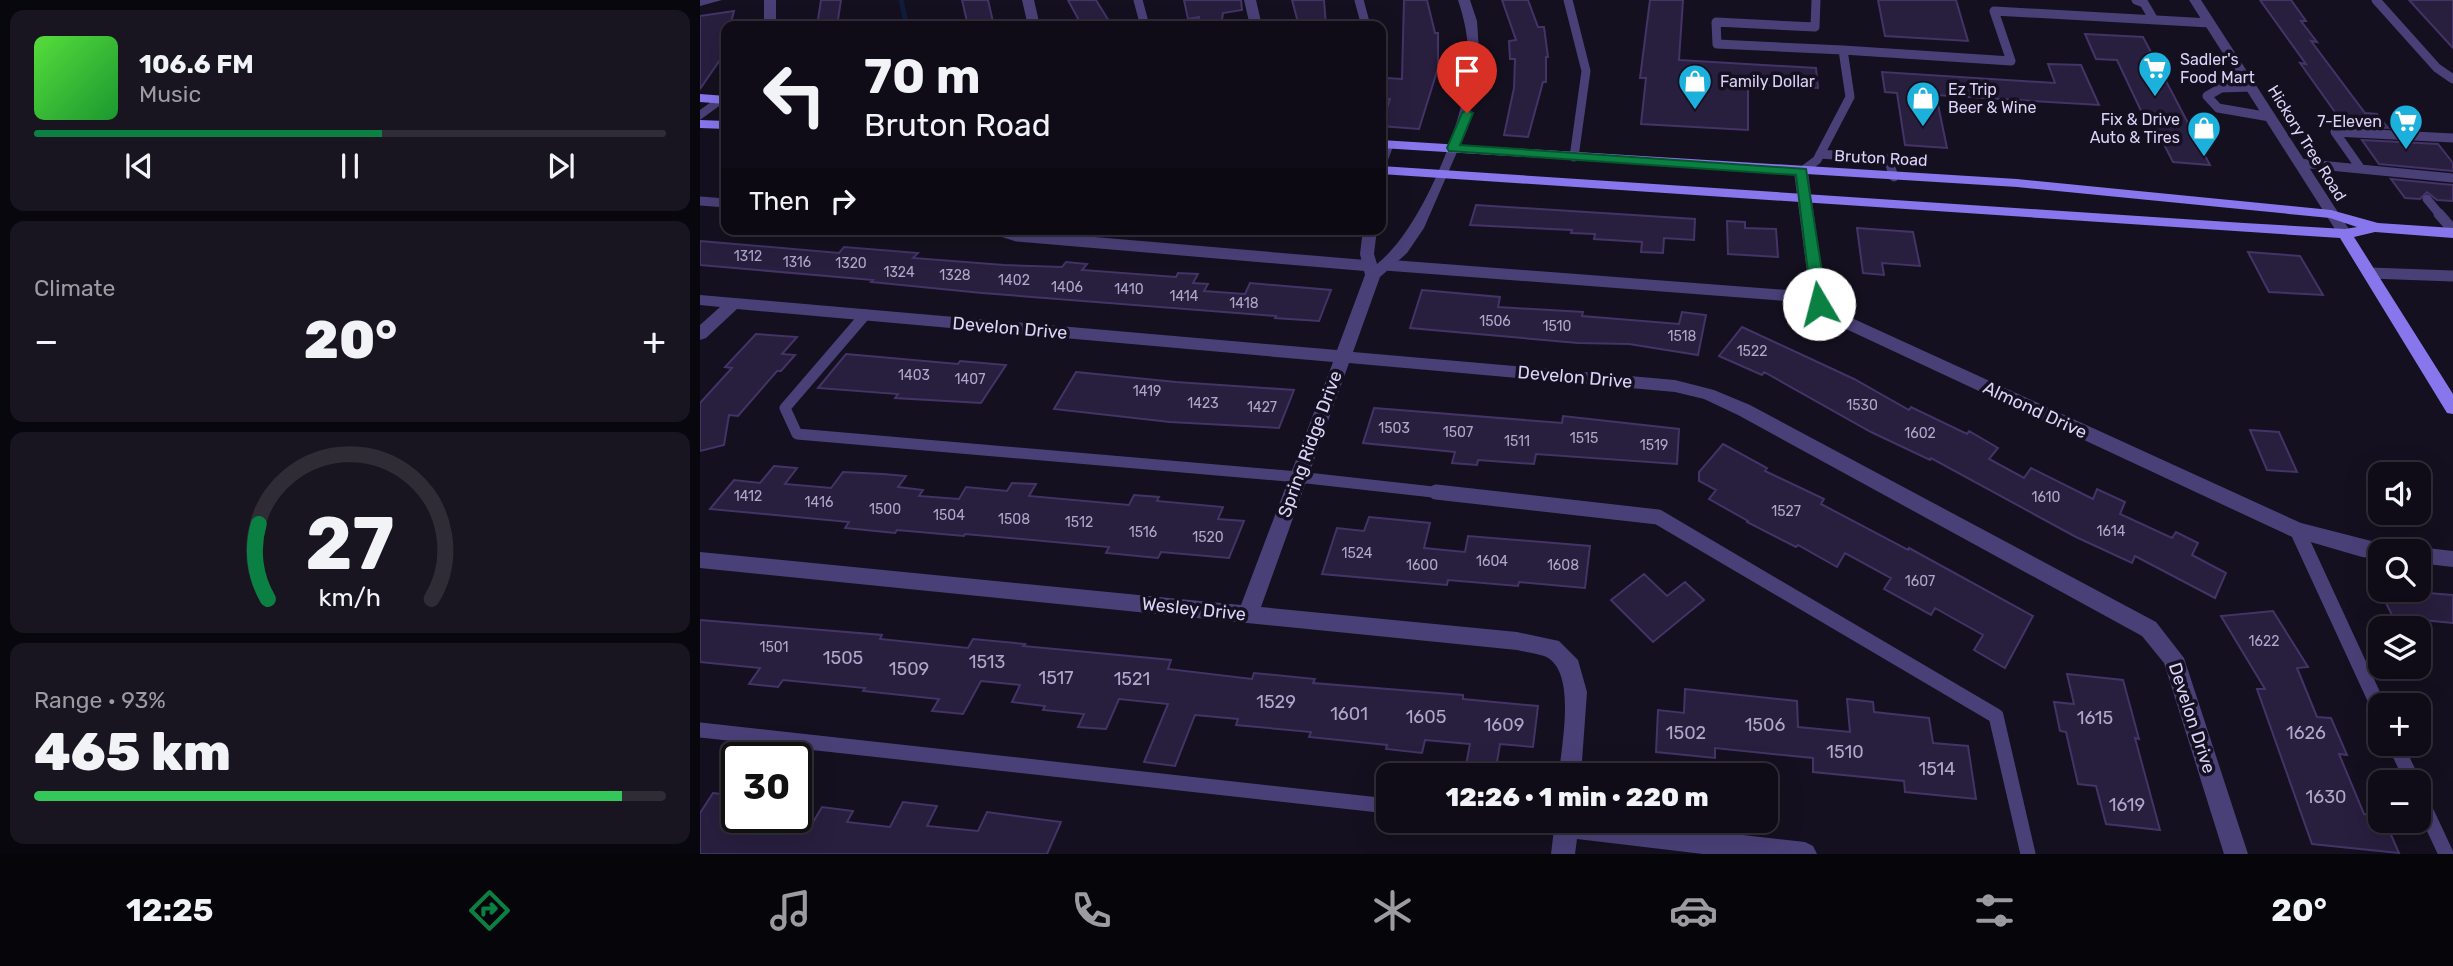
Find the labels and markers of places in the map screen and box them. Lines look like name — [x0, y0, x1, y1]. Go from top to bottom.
pin — [1437, 41, 1497, 113]
supermarket icon: Sadler's Food Mart — [2136, 49, 2174, 98]
place label: Sadler's Food Mart — [2180, 50, 2255, 87]
shop icon: Family Dollar — [1676, 62, 1714, 111]
place label: Family Dollar — [1720, 72, 1815, 91]
shop icon: Ez Trip Beer & Wine — [1904, 79, 1942, 128]
place label: Ez Trip Beer & Wine — [1948, 80, 2036, 117]
supermarket icon: 7-Eleven — [2387, 102, 2425, 151]
shop icon: Fix & Drive Auto & Tires — [2185, 109, 2223, 158]
place label: Fix & Drive Auto & Tires — [2090, 110, 2180, 147]
place label: 7-Eleven — [2317, 112, 2382, 131]

